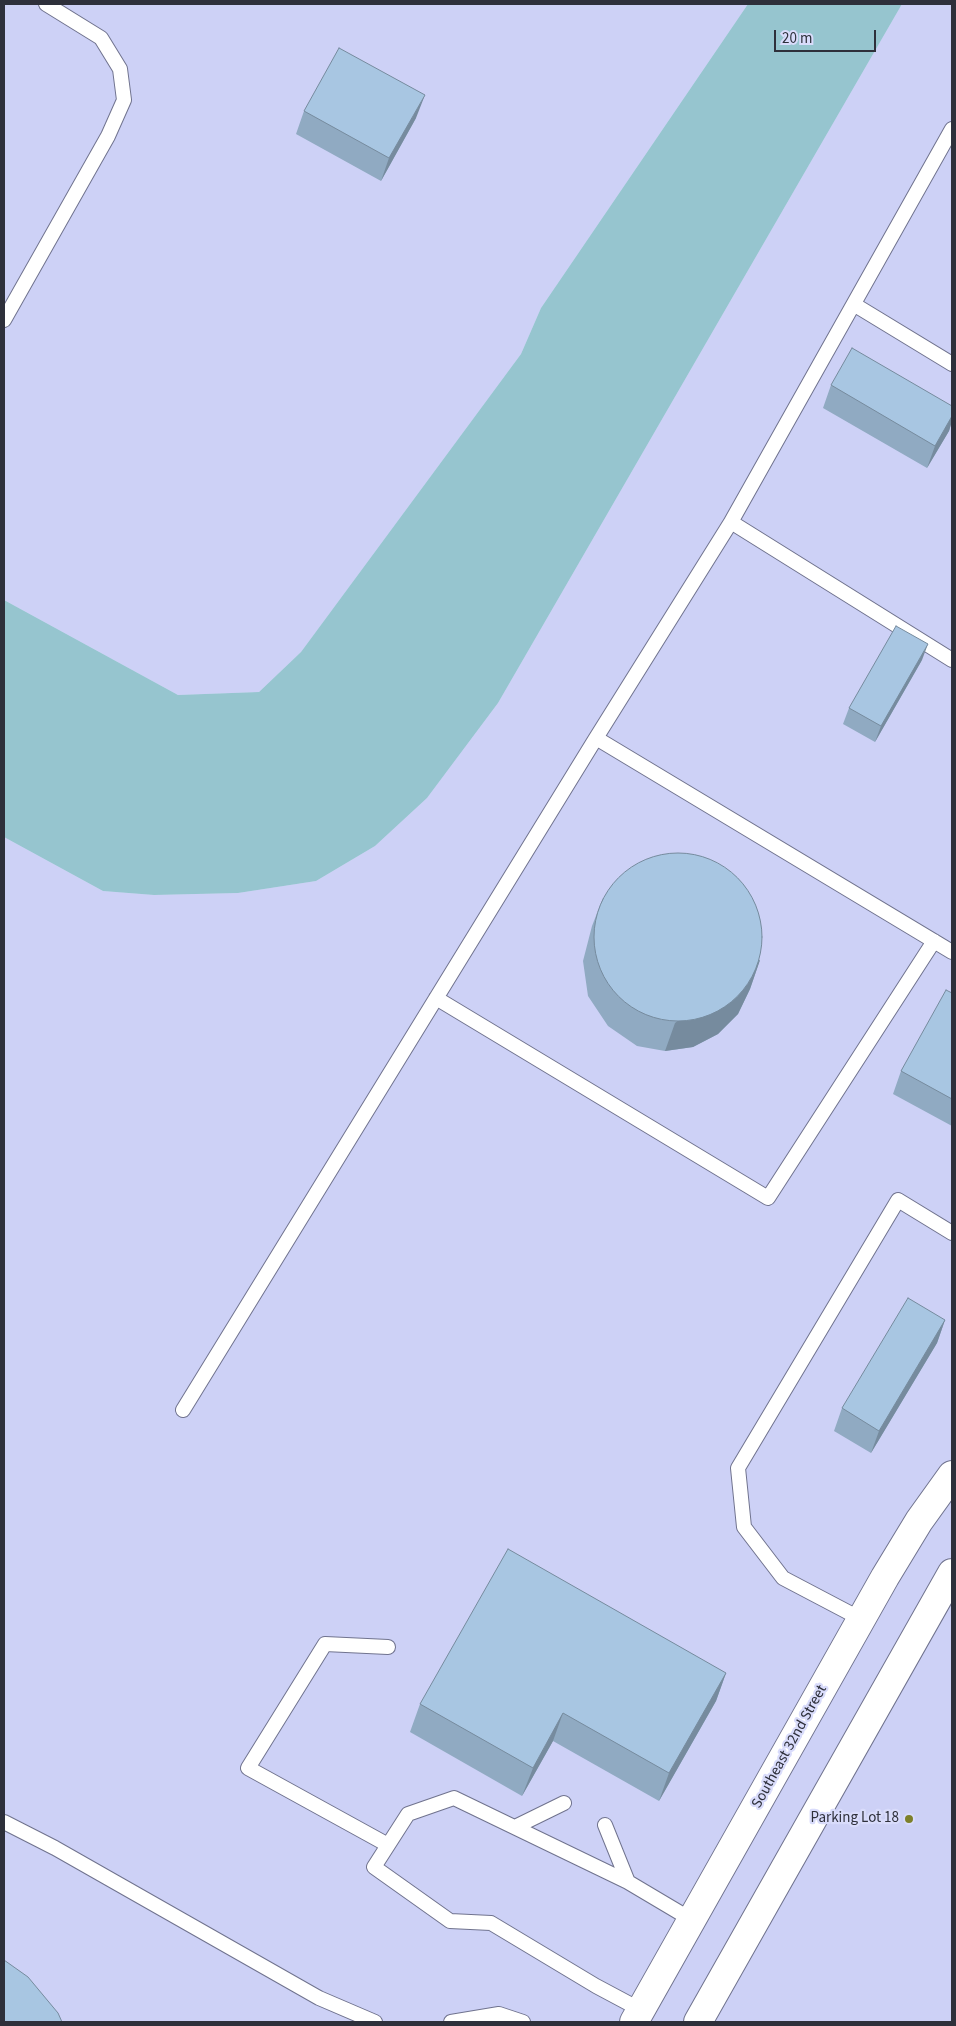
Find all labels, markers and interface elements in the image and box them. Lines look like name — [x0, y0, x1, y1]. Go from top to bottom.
scale bar — [776, 20, 878, 52]
text: 20 m — [782, 28, 812, 49]
street label: Southeast 32nd Street — [749, 1682, 831, 1812]
place label: Parking Lot 18 — [811, 1810, 899, 1828]
marker: Parking Lot 18 — [903, 1813, 915, 1825]

